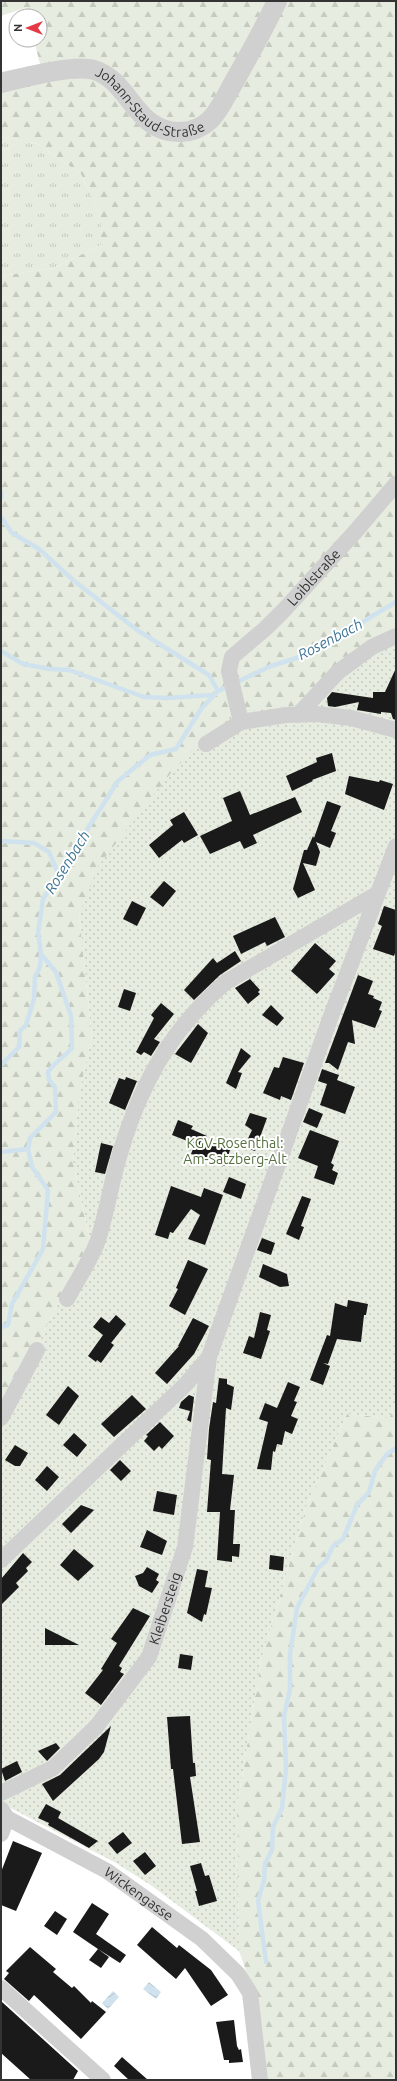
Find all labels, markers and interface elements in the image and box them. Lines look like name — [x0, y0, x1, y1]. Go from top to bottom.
north arrow — [8, 8, 48, 48]
text: N — [12, 24, 24, 32]
street label: Johann-Staud-Straße — [93, 63, 207, 140]
street label: Loiblstraße — [284, 546, 344, 609]
water label: Rosenbach — [295, 615, 365, 663]
water label: Rosenbach — [41, 827, 93, 897]
park label: KGV-Rosenthal: Am-Satzberg-Alt — [183, 1135, 287, 1167]
street label: Kleibersteig — [146, 1570, 184, 1647]
street label: Wickengasse — [101, 1864, 176, 1924]

